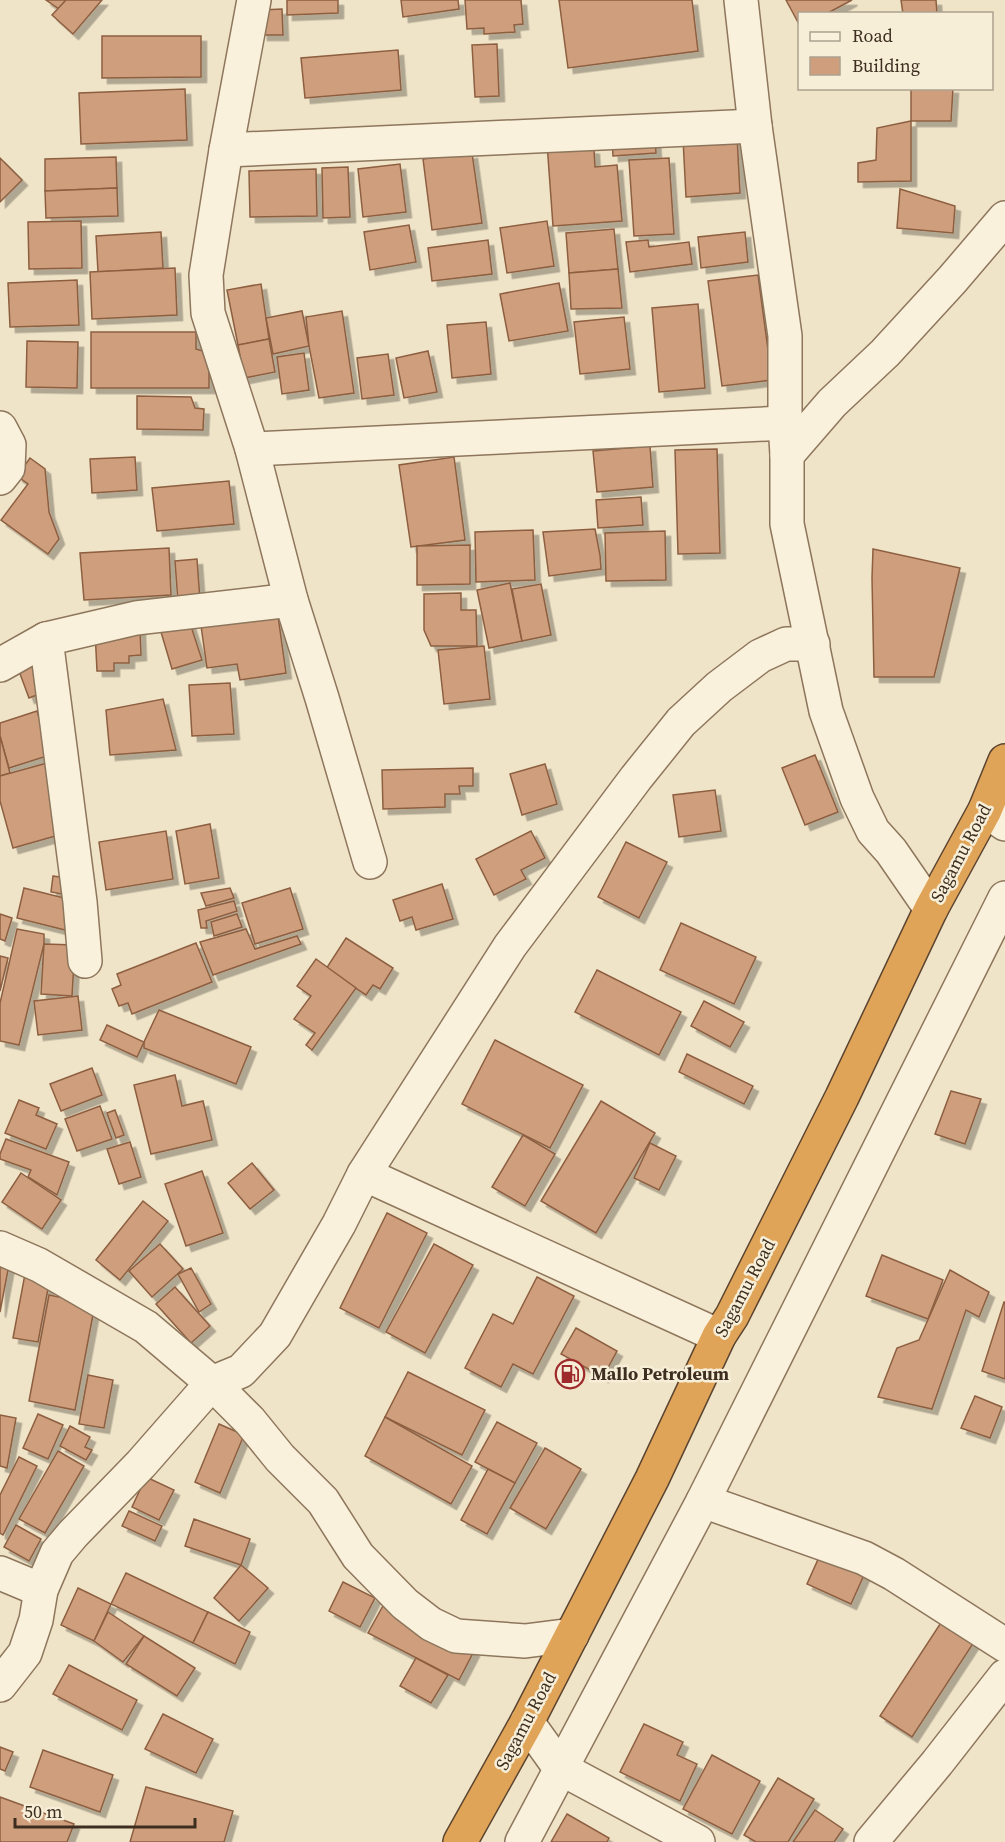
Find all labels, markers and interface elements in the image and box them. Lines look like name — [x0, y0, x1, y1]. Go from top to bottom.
legend — [798, 12, 993, 90]
text: Road — [852, 23, 893, 48]
text: Building — [852, 53, 920, 78]
street label: Sagamu Road — [924, 799, 997, 906]
street label: Sagamu Road — [708, 1234, 781, 1341]
fuel station icon: Mallo Petroleum — [554, 1358, 586, 1390]
place label: Mallo Petroleum — [591, 1361, 729, 1386]
street label: Sagamu Road — [489, 1667, 562, 1774]
scale bar — [15, 1791, 195, 1829]
text: 50 m — [24, 1799, 62, 1824]

